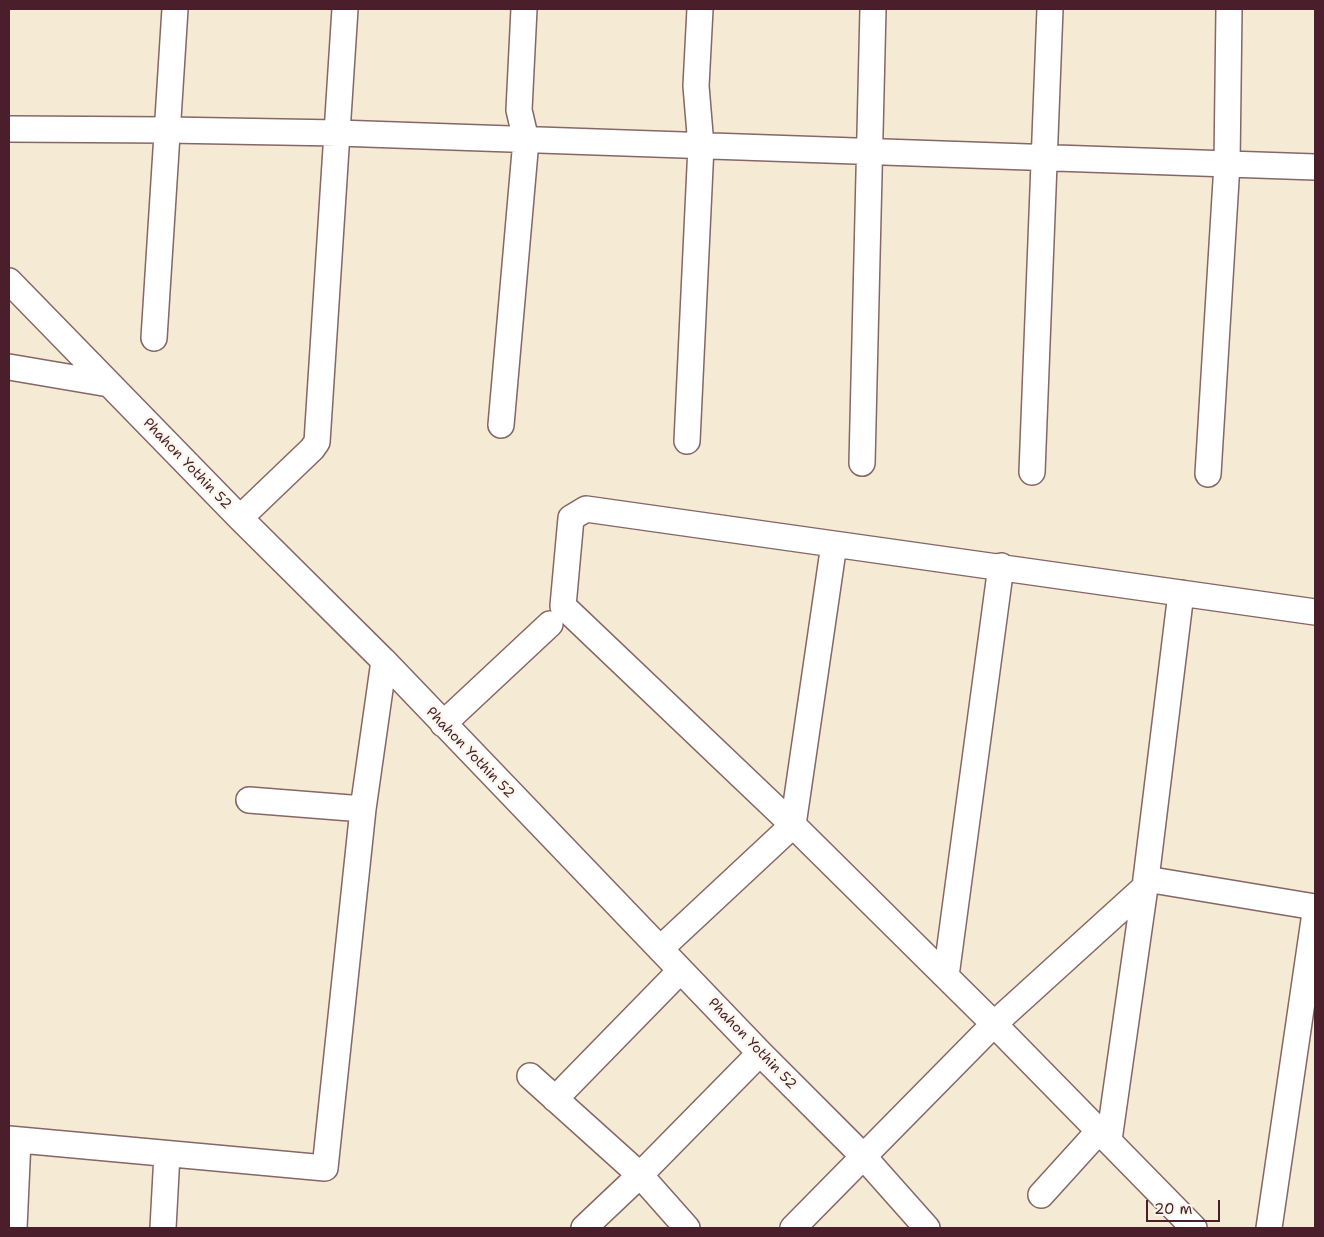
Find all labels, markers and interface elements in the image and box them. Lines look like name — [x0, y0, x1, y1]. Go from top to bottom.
street label: Phahon Yothin 52 — [139, 415, 235, 513]
street label: Phahon Yothin 52 — [422, 704, 518, 802]
street label: Phahon Yothin 52 — [704, 995, 800, 1093]
scale bar — [1149, 1190, 1223, 1222]
text: 20 m — [1154, 1199, 1193, 1219]

